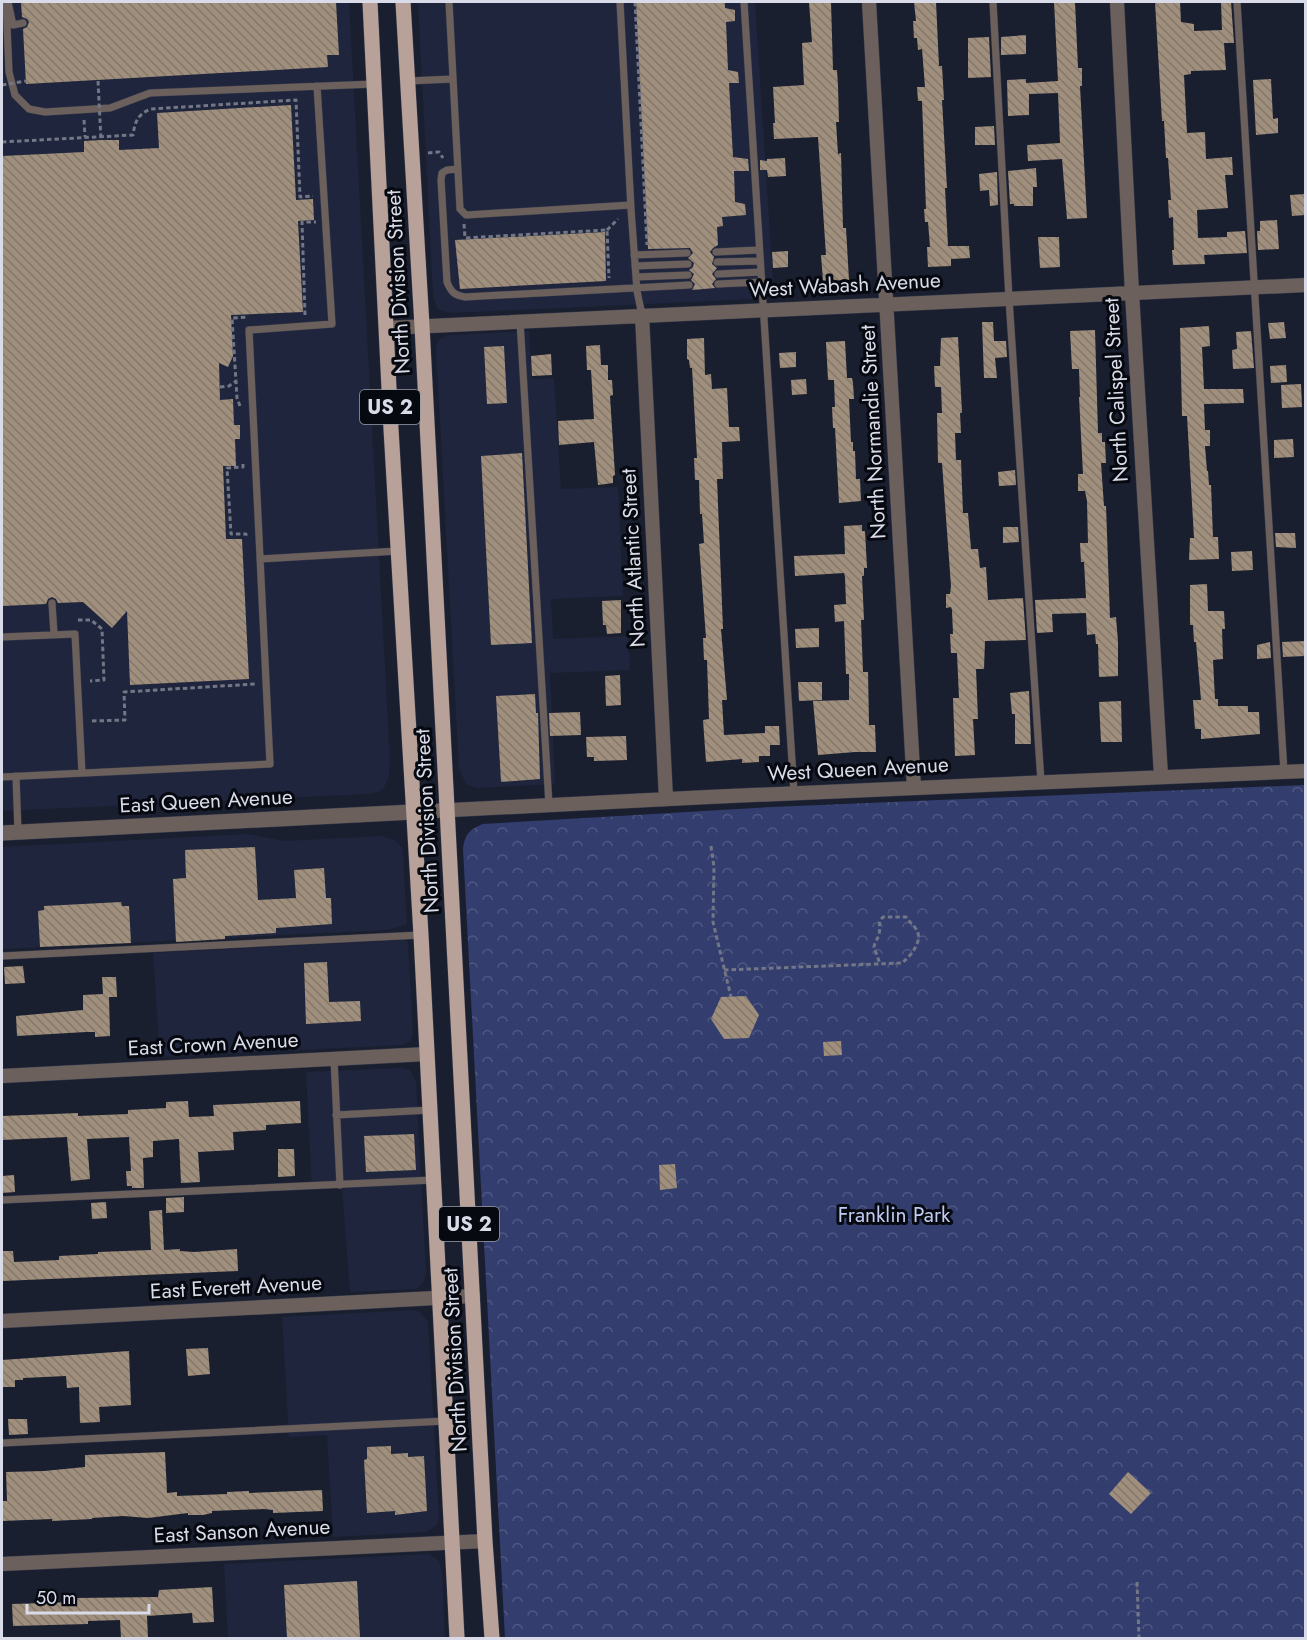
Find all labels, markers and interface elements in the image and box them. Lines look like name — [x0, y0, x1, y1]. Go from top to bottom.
street label: North Division Street — [378, 189, 418, 375]
street label: West Wabash Avenue — [748, 265, 942, 305]
street label: North Calispel Street — [1096, 297, 1136, 483]
street label: North Normandie Street — [852, 324, 894, 540]
road number: US 2 — [360, 390, 420, 424]
street label: North Atlantic Street — [613, 468, 653, 648]
street label: North Division Street — [407, 728, 447, 914]
street label: West Queen Avenue — [766, 749, 950, 789]
street label: East Queen Avenue — [119, 781, 294, 821]
street label: East Crown Avenue — [127, 1025, 299, 1063]
park label: Franklin Park — [838, 1200, 951, 1230]
road number: US 2 — [439, 1207, 499, 1241]
street label: North Division Street — [435, 1267, 475, 1453]
street label: East Everett Avenue — [149, 1268, 323, 1306]
street label: East Sanson Avenue — [153, 1511, 331, 1551]
scale bar — [27, 1577, 148, 1615]
text: 50 m — [36, 1585, 76, 1611]

